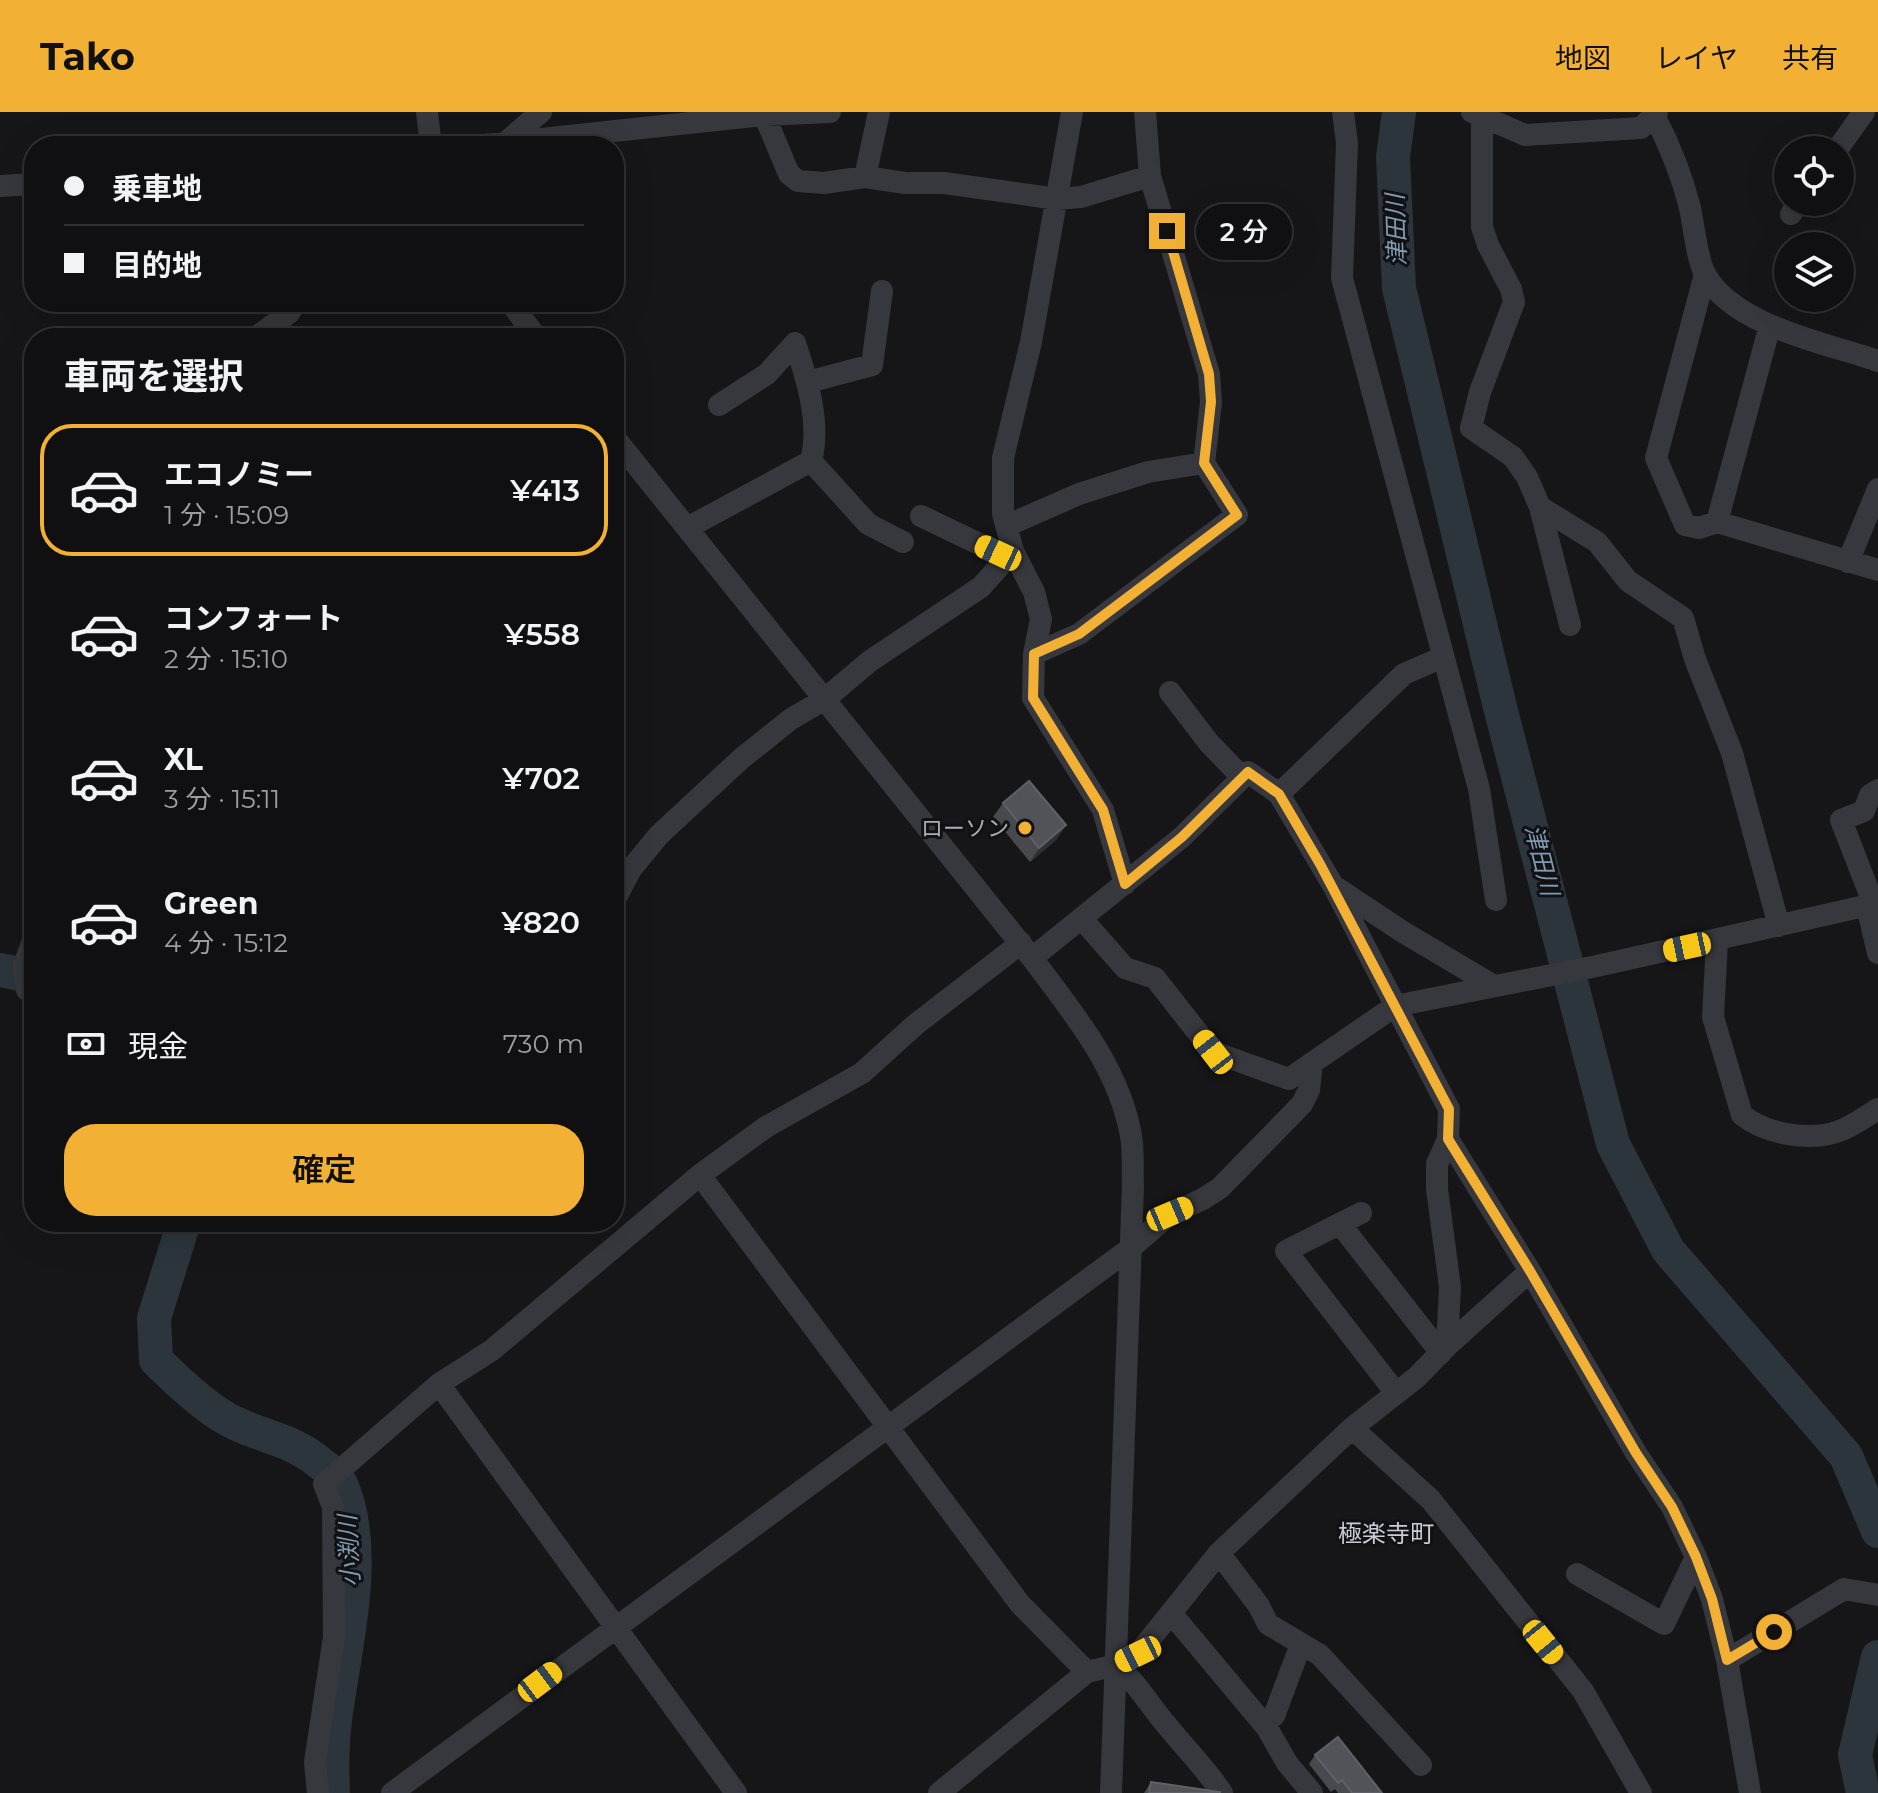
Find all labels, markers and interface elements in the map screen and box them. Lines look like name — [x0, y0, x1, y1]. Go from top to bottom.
text: Tako — [40, 33, 135, 80]
text: 地図 — [1555, 41, 1611, 75]
text: レイヤ — [1655, 41, 1738, 75]
text: 共有 — [1782, 41, 1838, 75]
map controls — [1774, 136, 1854, 312]
button: locate — [1774, 136, 1854, 216]
text: 乗車地 — [112, 170, 202, 207]
water label: 津田川 — [1380, 191, 1412, 266]
callout: 2 分 — [1195, 203, 1291, 259]
route end — [1149, 213, 1185, 249]
text: 2 分 — [1220, 216, 1268, 248]
button: layers — [1774, 232, 1854, 312]
text: 目的地 — [112, 247, 202, 284]
text: 車両を選択 — [64, 354, 244, 398]
icon: car — [68, 454, 140, 526]
text: エコノミー — [164, 456, 314, 493]
text: ¥413 — [510, 472, 580, 509]
text: 1 分 · 15:09 — [164, 499, 289, 531]
car — [971, 532, 1025, 574]
icon: car — [68, 598, 140, 670]
text: コンフォート — [164, 600, 343, 637]
text: ¥558 — [504, 616, 580, 653]
text: 2 分 · 15:10 — [164, 643, 288, 675]
text: XL — [164, 741, 203, 778]
icon: car — [68, 742, 140, 814]
text: ¥702 — [502, 760, 580, 797]
text: 3 分 · 15:11 — [164, 783, 280, 815]
place label: ローソン — [921, 815, 1009, 842]
marker: ローソン — [1016, 819, 1034, 837]
water label: 津田川 — [1519, 822, 1566, 901]
text: Green — [164, 885, 258, 922]
icon: car — [68, 886, 140, 958]
text: ¥820 — [501, 904, 580, 941]
text: 4 分 · 15:12 — [164, 927, 288, 959]
car — [1661, 930, 1713, 964]
icon: cash — [64, 1022, 108, 1066]
car — [1189, 1026, 1237, 1078]
text: 現金 — [128, 1028, 188, 1065]
text: 730 m — [503, 1028, 584, 1060]
button: 確定 — [64, 1124, 584, 1216]
car — [1143, 1194, 1197, 1234]
water label: 小渕川 — [332, 1511, 365, 1588]
district label: 極楽寺町 — [1338, 1519, 1434, 1548]
route start — [1756, 1614, 1792, 1650]
car — [1519, 1616, 1567, 1668]
car — [1111, 1633, 1165, 1675]
car — [514, 1658, 566, 1706]

